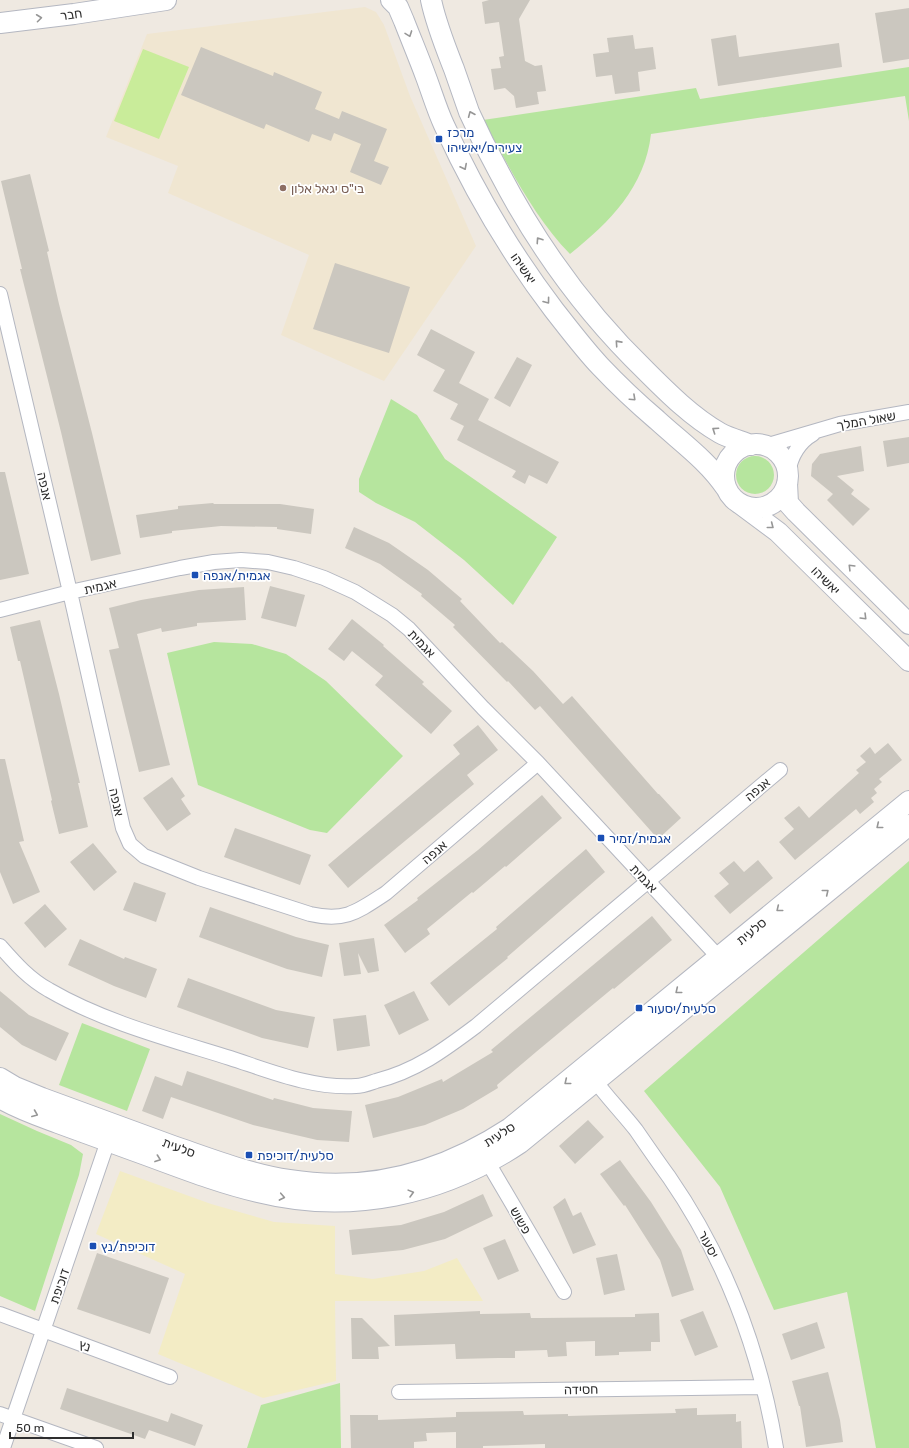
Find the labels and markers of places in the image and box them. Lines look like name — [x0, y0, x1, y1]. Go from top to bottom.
place label: מרכז צעירים/יאשיהו — [447, 125, 522, 155]
marker: מרכז צעירים/יאשיהו — [434, 134, 444, 144]
place label: בי"ס יגאל אלון — [291, 181, 364, 196]
marker: בי"ס יגאל אלון — [278, 183, 288, 193]
place label: אגמית/אנפה — [203, 568, 271, 583]
marker: אגמית/אנפה — [190, 570, 200, 580]
place label: אגמית/זמיר — [609, 831, 671, 846]
marker: אגמית/זמיר — [596, 833, 606, 843]
place label: סלעית/יסעור — [647, 1001, 716, 1016]
marker: סלעית/יסעור — [634, 1003, 644, 1013]
place label: סלעית/דוכיפת — [257, 1148, 334, 1163]
marker: סלעית/דוכיפת — [244, 1150, 254, 1160]
place label: דוכיפת/נץ — [101, 1239, 156, 1254]
marker: דוכיפת/נץ — [88, 1241, 98, 1251]

